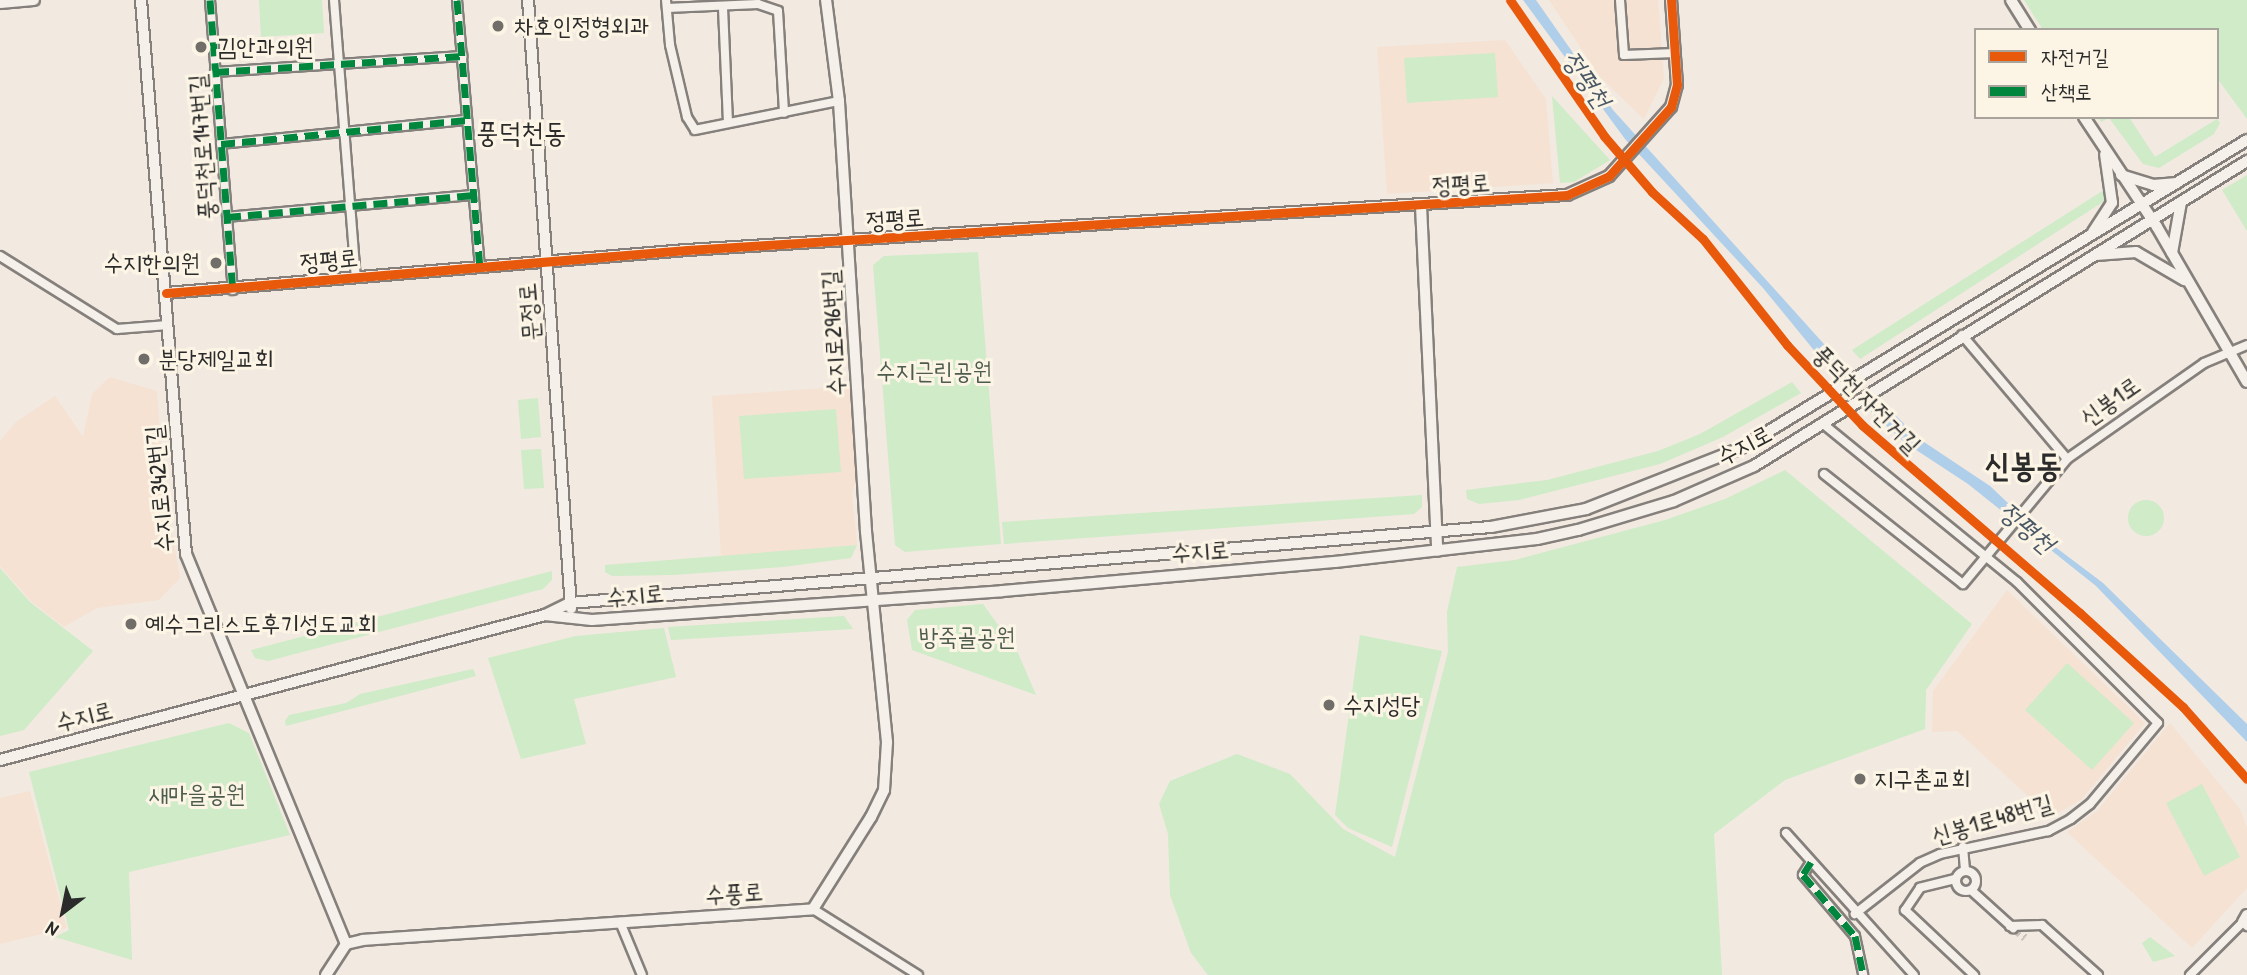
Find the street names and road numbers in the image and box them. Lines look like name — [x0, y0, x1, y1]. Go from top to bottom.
street label: 풍덕천로147번길 — [183, 73, 221, 221]
street label: 정평로 — [1431, 168, 1491, 200]
street label: 정평로 — [865, 203, 925, 235]
street label: 정평로 — [299, 243, 359, 277]
street label: 수지로296번길 — [815, 269, 851, 397]
street label: 문정로 — [512, 282, 546, 342]
street label: 풍덕천 자전거길 — [1807, 339, 1927, 459]
street label: 신봉1로 — [2074, 370, 2146, 432]
street label: 수지로 — [1712, 419, 1776, 471]
street label: 수지로342번길 — [139, 424, 179, 554]
street label: 수지로 — [1170, 535, 1230, 567]
street label: 수지로 — [605, 578, 665, 612]
street label: 수지로 — [52, 695, 116, 737]
street label: 신봉1로48번길 — [1928, 788, 2056, 850]
street label: 수풍로 — [704, 877, 764, 909]

